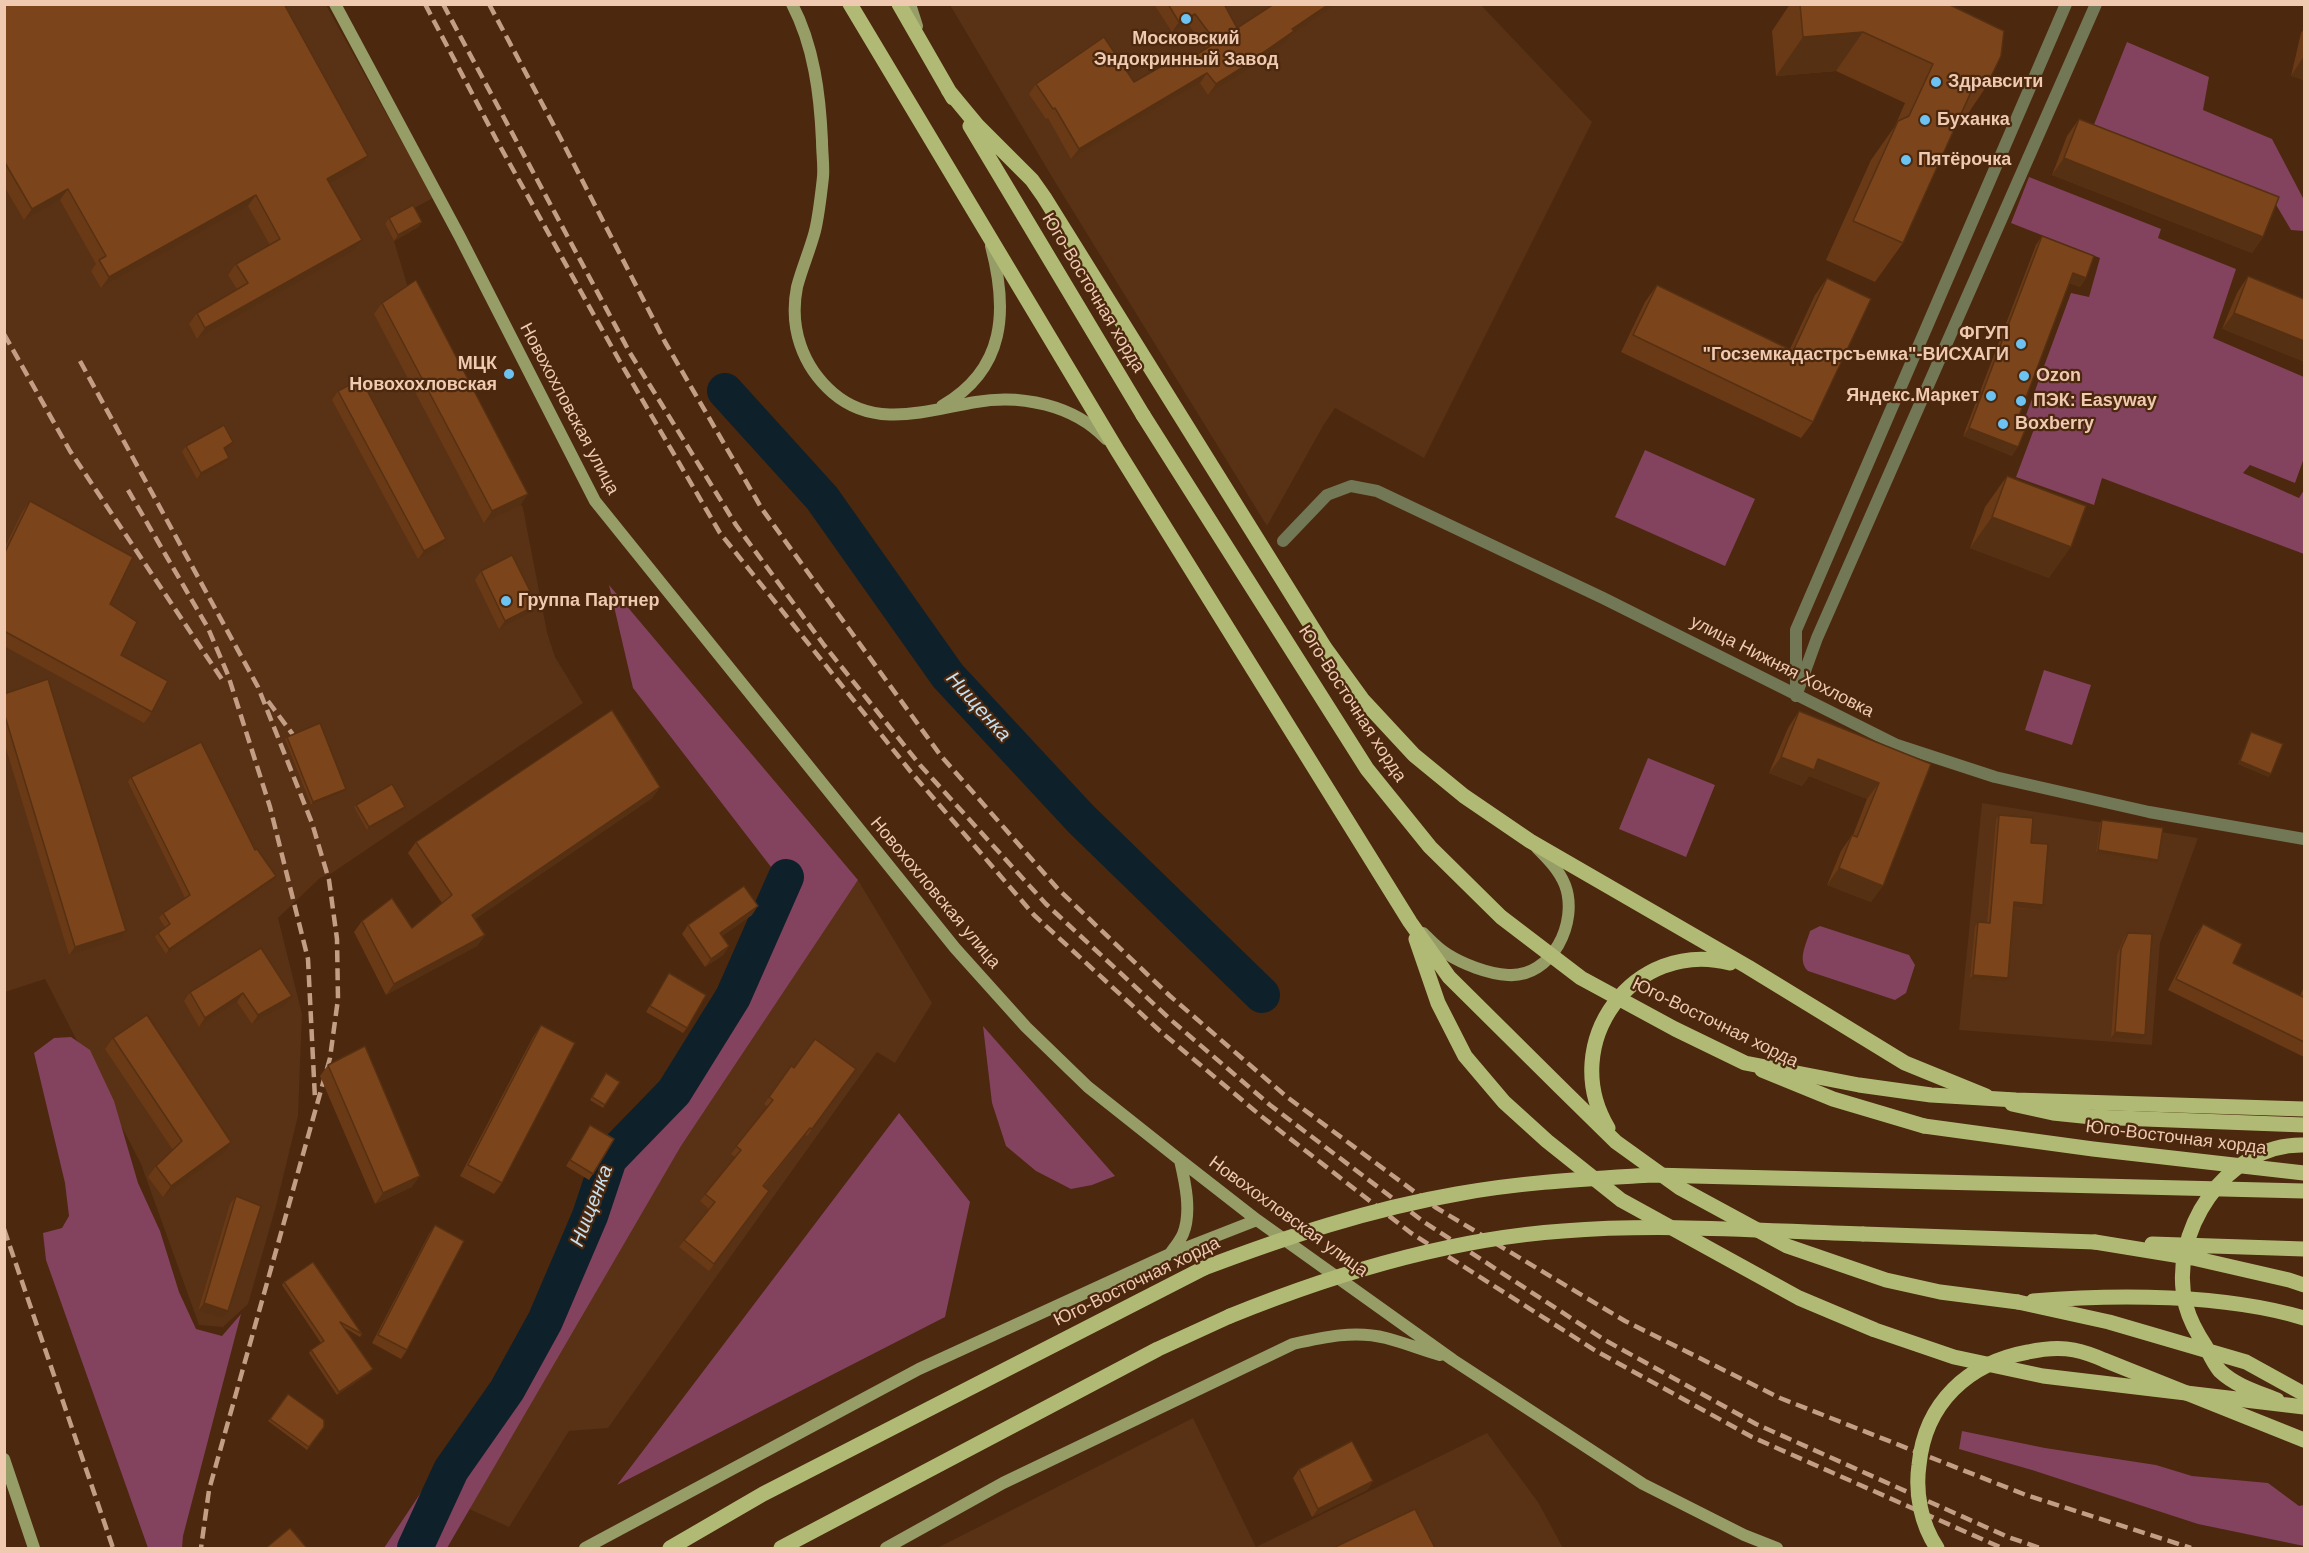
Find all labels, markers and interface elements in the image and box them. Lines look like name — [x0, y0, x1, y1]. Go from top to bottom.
marker: Московский Эндокринный Завод — [1179, 12, 1193, 26]
place label: Московский Эндокринный Завод — [1094, 28, 1278, 70]
place label: Здравсити — [1948, 71, 2043, 93]
marker: Здравсити — [1929, 75, 1943, 89]
place label: Буханка — [1937, 109, 2010, 131]
marker: Буханка — [1918, 113, 1932, 127]
place label: Пятёрочка — [1918, 149, 2011, 171]
marker: Пятёрочка — [1899, 153, 1913, 167]
street label: Юго-Восточная хорда — [1037, 209, 1149, 377]
street label: Новохохловская улица — [515, 319, 623, 499]
place label: ФГУП "Госземкадастрсъемка"-ВИСХАГИ — [1702, 323, 2009, 366]
marker: ФГУП "Госземкадастрсъемка"-ВИСХАГИ — [2014, 337, 2028, 351]
place label: МЦК Новохохловская — [349, 353, 497, 395]
place label: Ozon — [2036, 365, 2081, 387]
marker: МЦК Новохохловская — [502, 367, 516, 381]
marker: Ozon — [2017, 369, 2031, 383]
place label: Яндекс.Маркет — [1846, 385, 1979, 407]
marker: Яндекс.Маркет — [1984, 389, 1998, 403]
place label: ПЭК: Easyway — [2033, 390, 2157, 412]
marker: ПЭК: Easyway — [2014, 394, 2028, 408]
place label: Boxberry — [2015, 413, 2094, 435]
marker: Boxberry — [1996, 417, 2010, 431]
place label: Группа Партнер — [518, 590, 659, 612]
marker: Группа Партнер — [499, 594, 513, 608]
street label: улица Нижняя Хохловка — [1687, 611, 1877, 723]
street label: Юго-Восточная хорда — [1293, 622, 1411, 786]
water label: Нищенка — [941, 667, 1015, 747]
street label: Новохохловская улица — [865, 813, 1005, 973]
street label: Юго-Восточная хорда — [1628, 973, 1802, 1073]
street label: Юго-Восточная хорда — [2084, 1116, 2268, 1160]
street label: Новохохловская улица — [1204, 1152, 1372, 1282]
water label: Нищенка — [566, 1162, 618, 1250]
street label: Юго-Восточная хорда — [1050, 1232, 1224, 1332]

